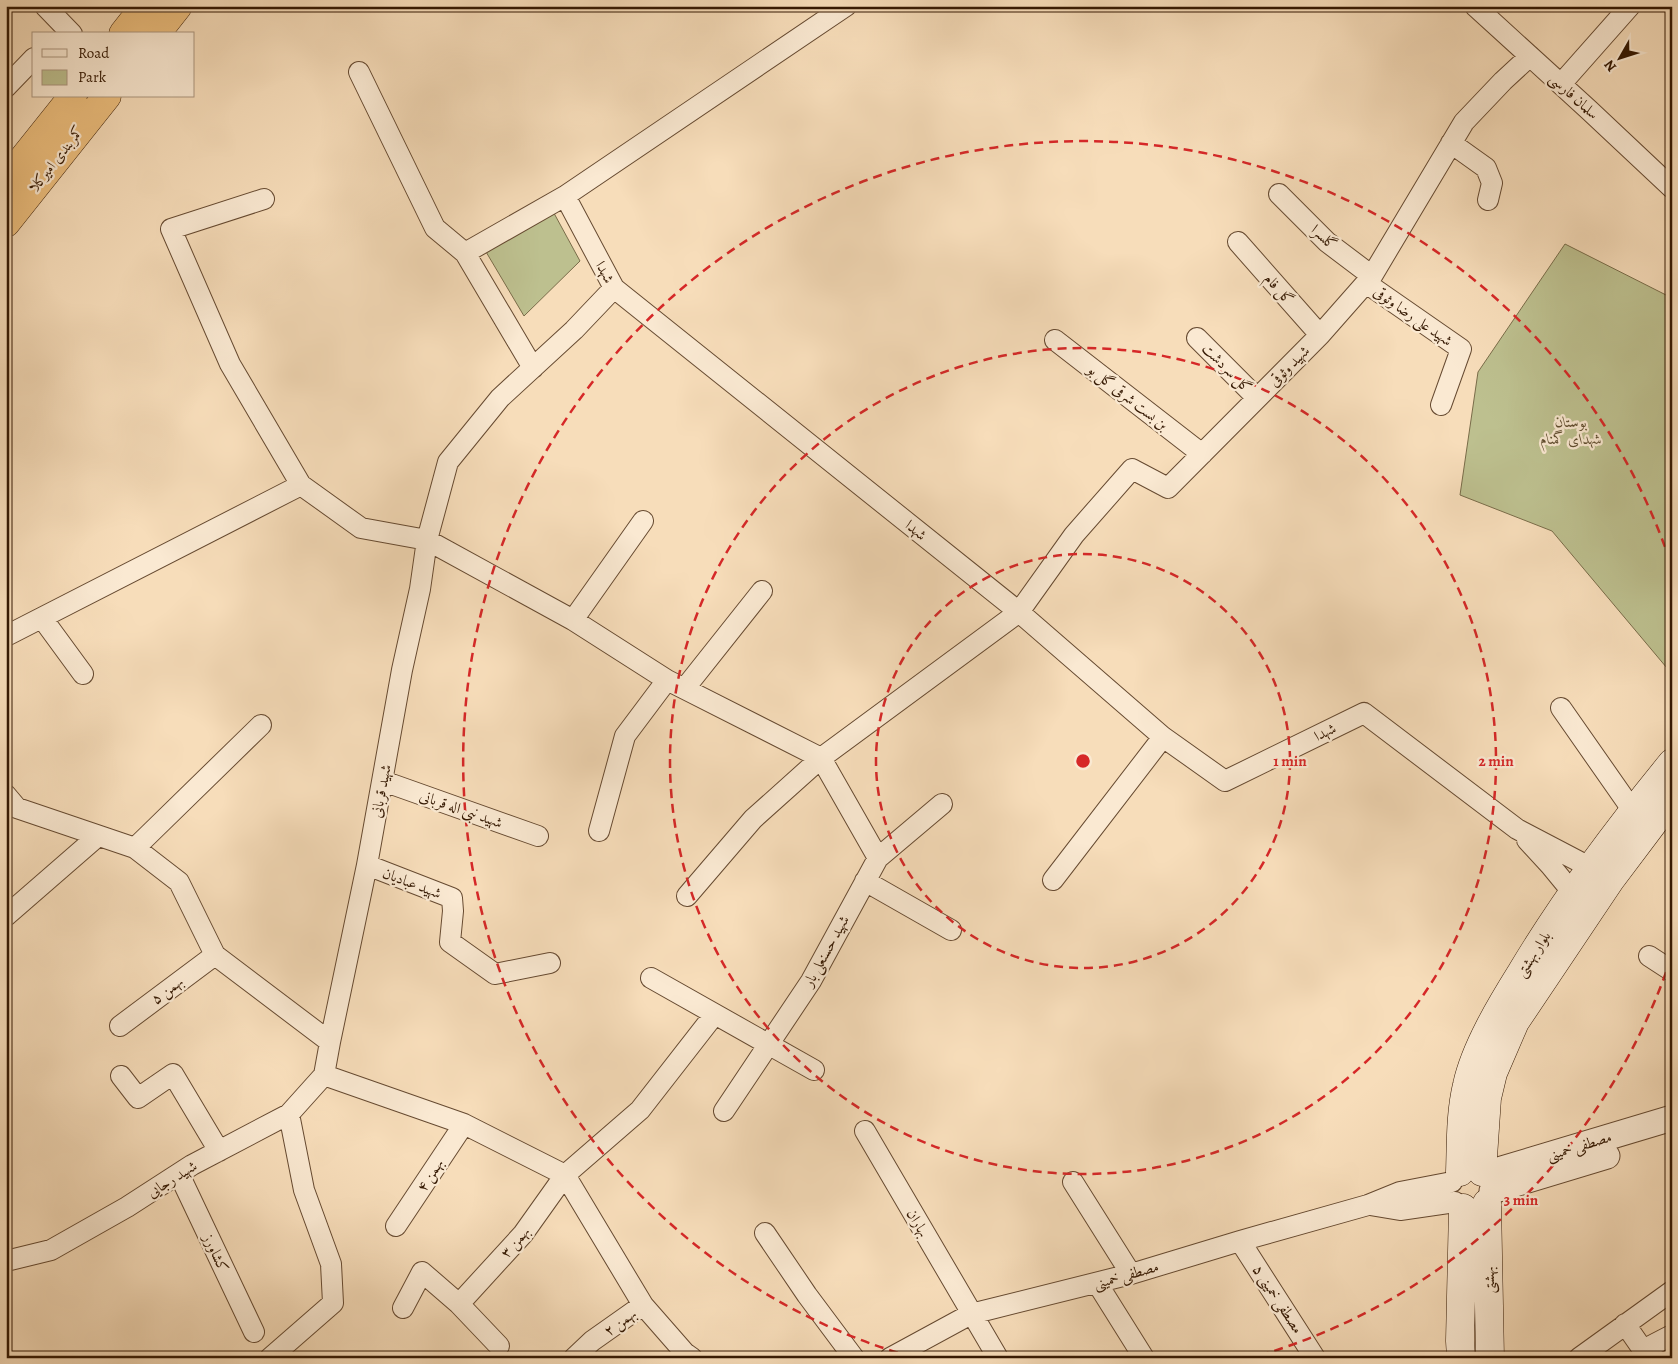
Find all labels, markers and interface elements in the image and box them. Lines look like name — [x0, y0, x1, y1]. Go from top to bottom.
legend — [32, 32, 195, 98]
north arrow — [1596, 32, 1646, 82]
text: Road — [78, 43, 110, 63]
text: N — [1600, 56, 1621, 76]
text: Park — [78, 67, 107, 87]
street label: سلمان فارسی — [1544, 68, 1603, 124]
street label: کمربندی امیرکلا — [24, 122, 88, 196]
street label: گلسرا — [1307, 220, 1341, 254]
street label: شهدا — [591, 257, 619, 287]
street label: گل فام — [1258, 269, 1298, 311]
street label: شهید علی رضا وثوقی — [1369, 281, 1456, 351]
street label: گل سردشت — [1198, 339, 1256, 397]
street label: شهید وثوقی — [1264, 341, 1314, 391]
street label: بن بست شرقی گل بو — [1082, 358, 1173, 435]
park label: بوستان شهدای گمنام — [1540, 412, 1602, 452]
street label: شهدا — [901, 515, 931, 545]
street label: شهدا — [1311, 718, 1339, 746]
text: 1 min — [1273, 751, 1307, 771]
text: 2 min — [1478, 751, 1514, 771]
centre of rings — [1074, 752, 1092, 770]
street label: شهید قربانی — [366, 763, 396, 819]
street label: شهید نبی اله قربانی — [417, 785, 505, 833]
street label: شهید عبادیان — [380, 863, 444, 903]
street label: شهید حسنعلی بار — [797, 912, 855, 992]
street label: بلوار بهشتی — [1511, 927, 1556, 981]
street label: بهمن ۵ — [147, 971, 187, 1009]
street label: مصطفی خمینی — [1544, 1127, 1614, 1166]
street label: بهمن ۴ — [412, 1155, 448, 1195]
street label: شهید رجایی — [143, 1156, 201, 1202]
text: 3 min — [1504, 1190, 1539, 1210]
street label: بهاران — [902, 1205, 934, 1241]
street label: بهمن ۳ — [496, 1222, 534, 1262]
street label: کشاورز — [198, 1229, 233, 1275]
street label: مصطفی خمینی — [1091, 1256, 1161, 1295]
street label: مصطفی خمینی ۵ — [1247, 1261, 1308, 1338]
street label: بهشتی — [1479, 1266, 1500, 1294]
street label: بهمن ۲ — [600, 1304, 640, 1340]

